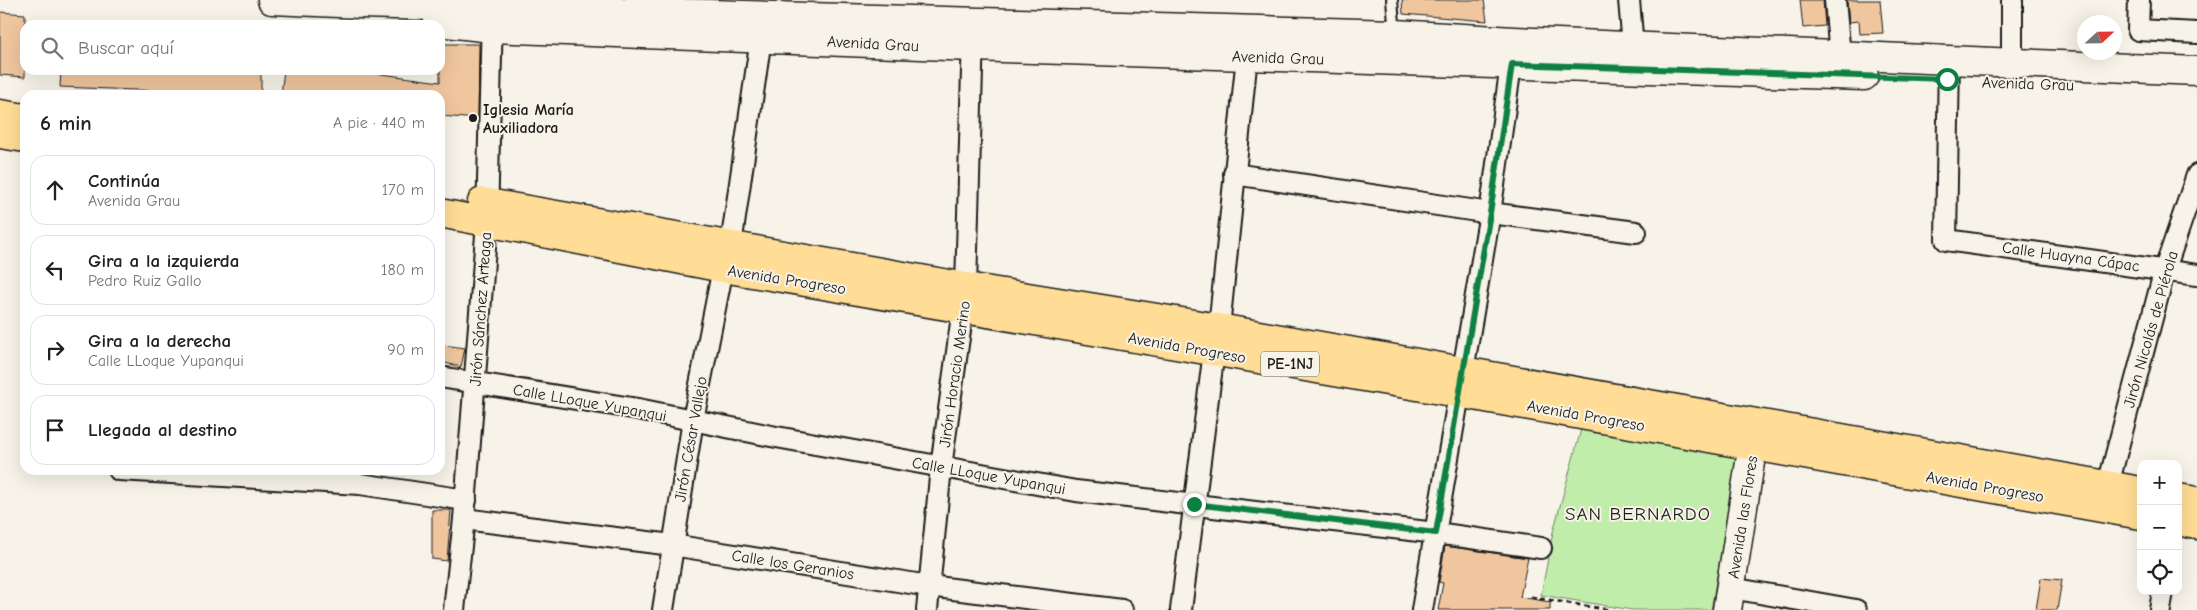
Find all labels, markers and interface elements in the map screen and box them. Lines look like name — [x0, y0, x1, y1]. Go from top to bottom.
north arrow — [2077, 15, 2122, 60]
search box — [20, 20, 445, 75]
street label: Avenida Grau — [826, 33, 919, 55]
icon: search — [38, 34, 66, 62]
text: Buscar aquí — [78, 37, 174, 59]
street label: Avenida Grau — [1232, 47, 1324, 69]
route start — [1936, 68, 1959, 91]
street label: Avenida Grau — [1982, 73, 2074, 95]
place label: Iglesia María Auxiliadora — [483, 101, 574, 137]
text: 6 min — [40, 111, 92, 135]
marker: Iglesia María Auxiliadora — [467, 112, 479, 124]
text: A pie · 440 m — [333, 114, 425, 132]
text: Continúa — [88, 170, 160, 192]
icon: ahead — [41, 176, 69, 204]
text: 170 m — [382, 181, 424, 199]
text: Avenida Grau — [88, 192, 180, 210]
street label: Jirón Sánchez Arteaga — [467, 231, 495, 387]
street label: Calle Huayna Cápac — [2001, 238, 2141, 276]
street label: Jirón Nicolás de Piérola — [2120, 249, 2182, 410]
text: Gira a la izquierda — [88, 250, 239, 272]
icon: left — [41, 256, 69, 284]
text: 180 m — [381, 261, 424, 279]
street label: Avenida Progreso — [726, 262, 847, 298]
text: Pedro Ruiz Gallo — [88, 272, 202, 290]
street label: Jirón Horacio Merino — [936, 300, 974, 449]
street label: Avenida Progreso — [1126, 329, 1247, 367]
text: Gira a la derecha — [88, 330, 231, 352]
icon: right — [41, 336, 69, 364]
text: 90 m — [387, 341, 424, 359]
text: Calle LLoque Yupanqui — [88, 352, 244, 370]
road number: PE-1NJ — [1261, 352, 1319, 376]
street label: Jirón César Vallejo — [671, 375, 711, 503]
street label: Calle LLoque Yupanqui — [512, 381, 668, 425]
street label: Avenida Progreso — [1525, 397, 1646, 435]
icon: arrive — [41, 416, 69, 444]
text: Llegada al destino — [88, 419, 237, 441]
street label: Calle LLoque Yupanqui — [911, 454, 1067, 498]
street label: Avenida las Flores — [1724, 454, 1762, 580]
map controls — [2137, 460, 2182, 595]
button: + — [2137, 460, 2182, 505]
street label: Avenida Progreso — [1924, 468, 2045, 506]
route end — [1183, 493, 1206, 516]
district label: SAN BERNARDO — [1565, 503, 1711, 525]
button: − — [2137, 505, 2182, 550]
street label: Calle los Geranios — [730, 546, 856, 584]
button: locate — [2137, 550, 2182, 595]

